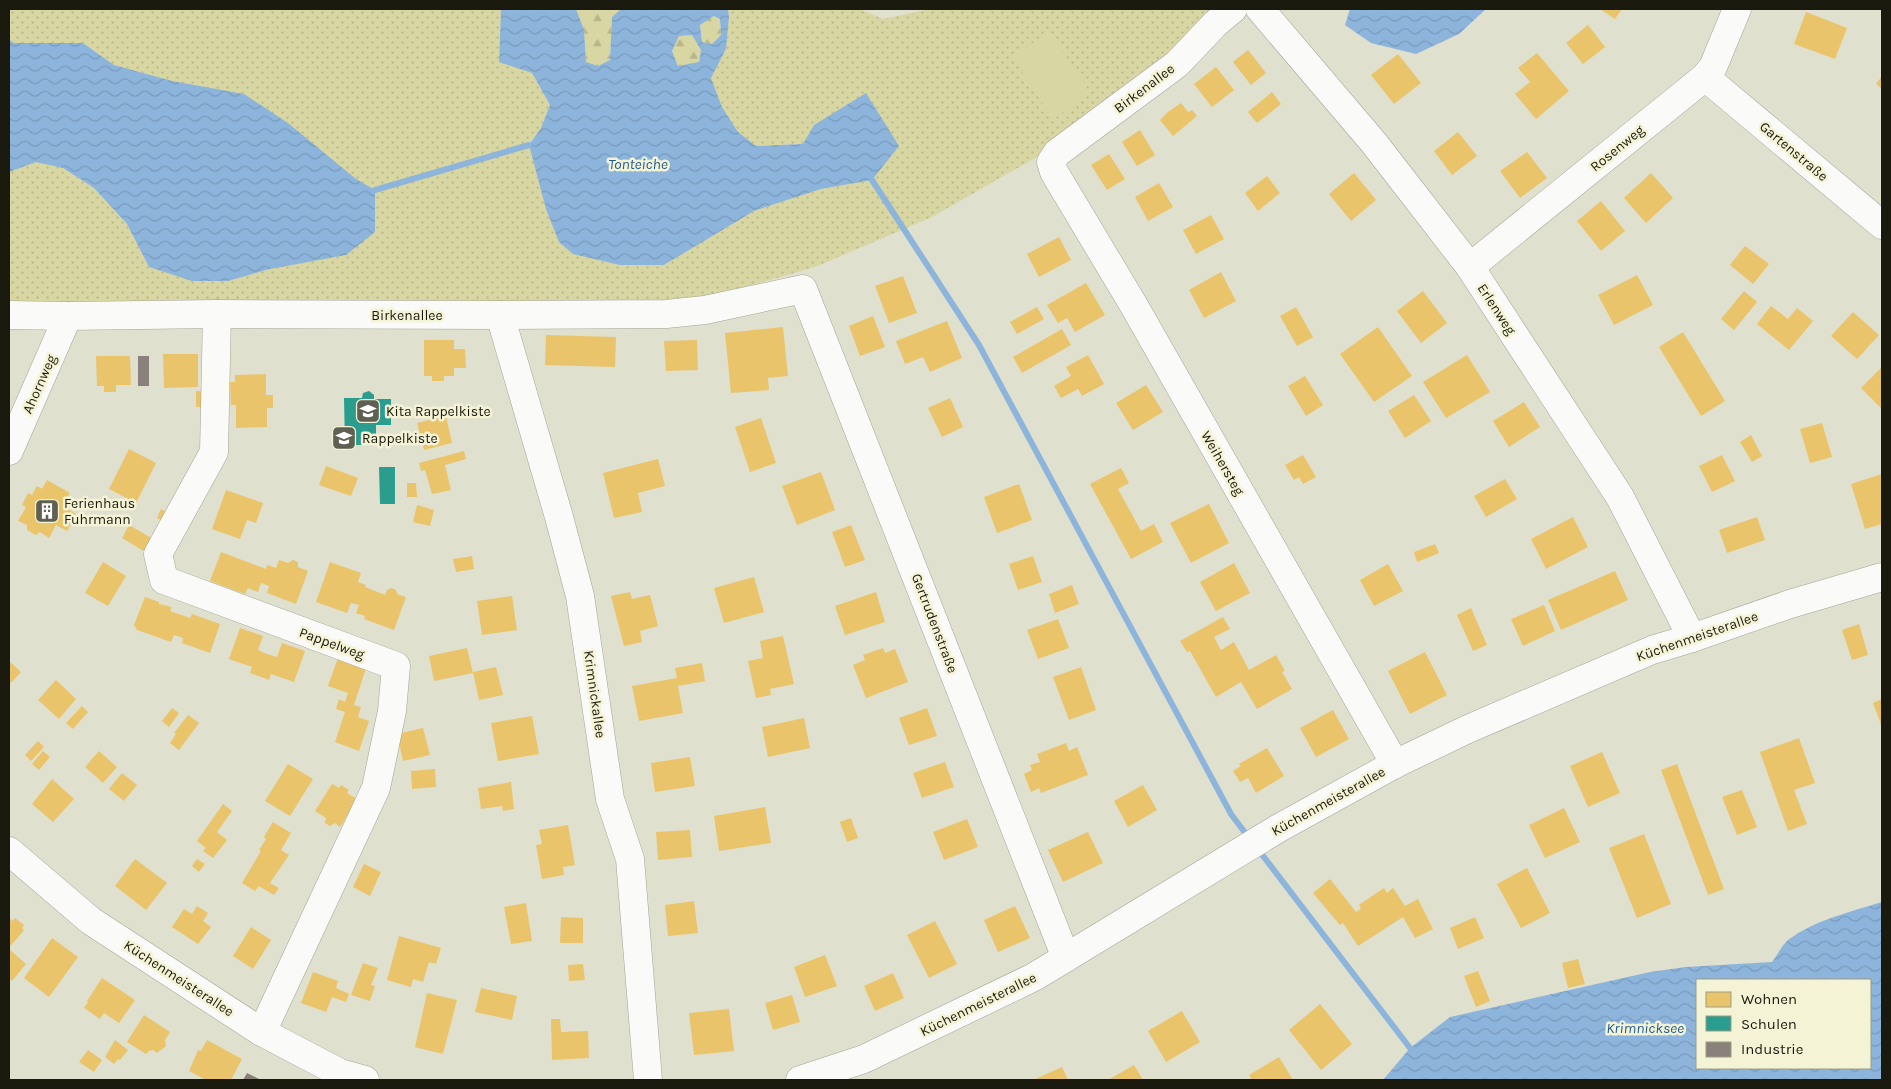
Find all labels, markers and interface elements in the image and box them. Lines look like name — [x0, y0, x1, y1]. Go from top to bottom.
street label: Birkenallee — [1111, 60, 1178, 117]
street label: Gartenstraße — [1756, 118, 1831, 185]
street label: Rosenweg — [1587, 121, 1648, 175]
water label: Tonteiche — [608, 155, 668, 173]
street label: Erlenweg — [1474, 280, 1519, 338]
street label: Birkenallee — [371, 307, 443, 324]
street label: Ahornweg — [19, 352, 60, 416]
school or university icon: Kita Rappelkiste — [355, 398, 381, 424]
place label: Kita Rappelkiste — [386, 403, 491, 420]
school or university icon: Rappelkiste — [331, 425, 357, 451]
street label: Weihersteg — [1197, 428, 1248, 499]
place label: Rappelkiste — [362, 430, 438, 447]
place label: Ferienhaus Fuhrmann — [64, 495, 135, 528]
building icon: Ferienhaus Fuhrmann — [34, 498, 60, 524]
street label: Gertrudenstraße — [908, 571, 961, 675]
street label: Küchenmeisterallee — [1634, 608, 1760, 665]
street label: Pappelweg — [297, 624, 367, 663]
street label: Krimnickallee — [580, 649, 609, 739]
street label: Küchenmeisterallee — [1268, 763, 1388, 840]
street label: Küchenmeisterallee — [121, 937, 237, 1020]
street label: Küchenmeisterallee — [917, 969, 1039, 1040]
legend — [1696, 979, 1871, 1069]
text: Wohnen — [1741, 990, 1797, 1008]
text: Schulen — [1741, 1015, 1797, 1033]
water label: Krimnicksee — [1606, 1019, 1684, 1037]
text: Industrie — [1741, 1040, 1803, 1058]

